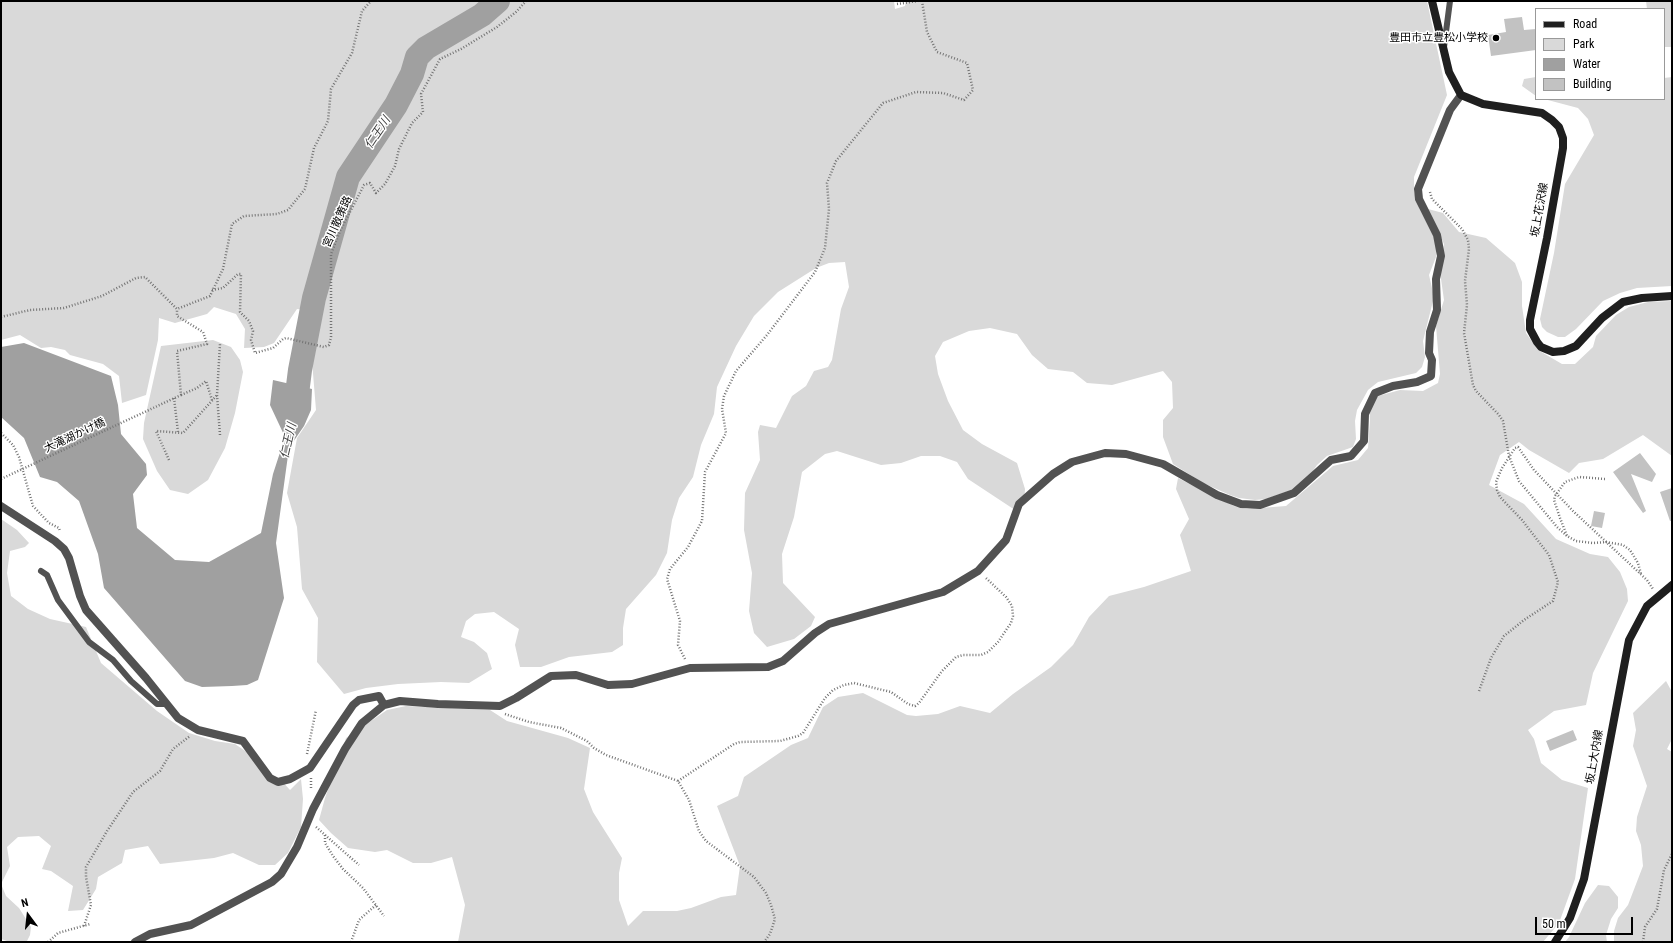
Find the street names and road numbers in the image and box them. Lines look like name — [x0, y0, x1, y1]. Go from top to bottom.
street label: 坂上花沢線 — [1529, 182, 1551, 238]
street label: 宮川散策路 — [321, 194, 355, 250]
street label: 大滝湖かけ橋 — [42, 416, 108, 456]
street label: 坂上大内線 — [1584, 729, 1606, 785]

